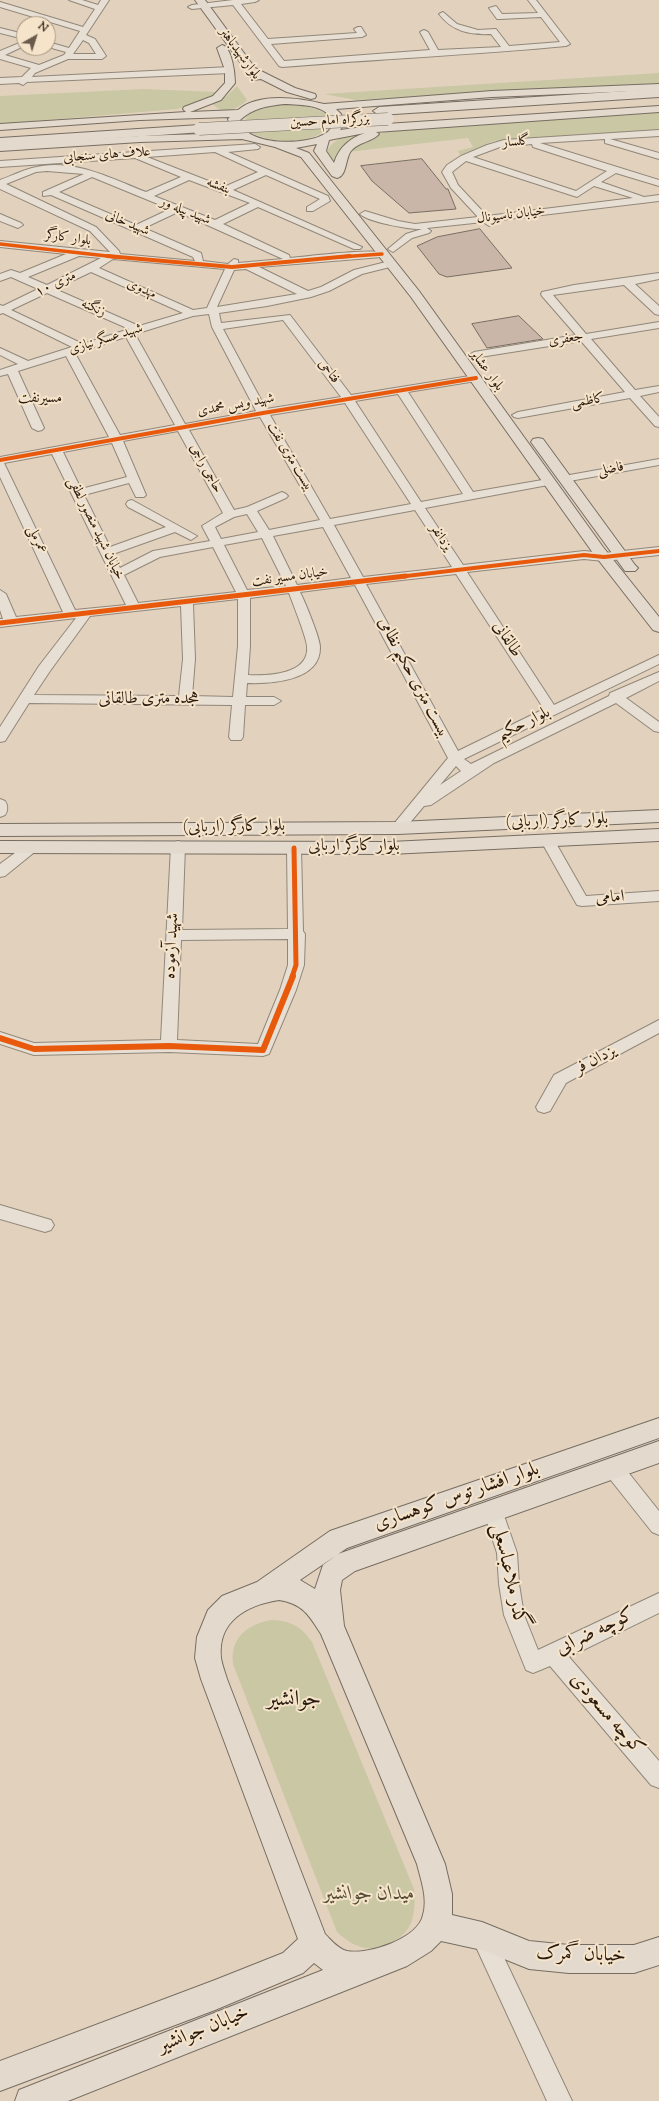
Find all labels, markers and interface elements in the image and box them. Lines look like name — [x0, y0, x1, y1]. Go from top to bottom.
north arrow — [16, 16, 56, 56]
text: N — [34, 18, 51, 36]
street label: بلوارشهیدباهنر — [214, 25, 264, 83]
street label: بزرگراه امام حسین — [290, 112, 370, 132]
street label: گلسار — [502, 133, 530, 153]
street label: علاف های سنجابی — [63, 145, 151, 167]
street label: بنفشه — [204, 175, 232, 199]
street label: شهید پیله ور — [157, 194, 213, 230]
street label: خیابان ناسیونال — [476, 203, 546, 229]
street label: شهید خانی — [102, 207, 152, 241]
street label: بلوار کارگر — [44, 227, 92, 251]
street label: ۱۰ متری — [33, 268, 79, 302]
street label: مهدوی — [124, 276, 158, 304]
street label: زنگنه — [78, 296, 108, 322]
street label: شهید عسگر نیازی — [67, 321, 145, 359]
street label: جعفری — [547, 329, 585, 351]
street label: بلوار عشایر — [465, 347, 507, 395]
street label: فتاحی — [313, 357, 343, 387]
district label: مسیرنفت — [18, 390, 62, 408]
street label: شهید ویس محمدی — [196, 391, 276, 421]
street label: کاظمی — [570, 391, 606, 413]
street label: بیست متری نفت — [262, 420, 316, 494]
street label: حاجی راجی — [185, 441, 225, 497]
street label: فاضلی — [597, 459, 625, 481]
street label: خیابان شهید منصور لطفی — [63, 475, 127, 583]
street label: یزدانفر — [425, 521, 455, 555]
street label: عمرملی — [22, 523, 50, 557]
street label: خیابان مسیر نفت — [251, 564, 329, 592]
street label: بیست متری حکیم نظامی — [372, 614, 452, 742]
street label: طالقانی — [487, 618, 525, 662]
street label: هجده متری طالقانی — [99, 690, 199, 710]
street label: بلوار حکیم — [494, 703, 554, 747]
street label: بلوار کارگر (اربابی) — [505, 810, 609, 834]
street label: بلوار کارگر (اربابی) — [183, 817, 285, 839]
street label: بلوار کارگر اربابی — [308, 837, 400, 857]
street label: امامی — [595, 888, 625, 910]
street label: شهید آزموده — [161, 912, 185, 980]
street label: یزدان فر — [572, 1042, 620, 1080]
street label: بلوار افشار توس کوهساری — [371, 1458, 543, 1538]
street label: گذر ملاعباسعلی — [484, 1521, 532, 1631]
street label: کوچه ضرابی — [553, 1604, 639, 1662]
street label: کوچه مسعودی — [564, 1669, 648, 1761]
district label: جوانشیر — [267, 1688, 321, 1714]
park label: میدان جوانشیر — [323, 1884, 415, 1908]
street label: خیابان گمرک — [536, 1942, 626, 1970]
street label: خیابان جوانشیر — [155, 2002, 253, 2060]

